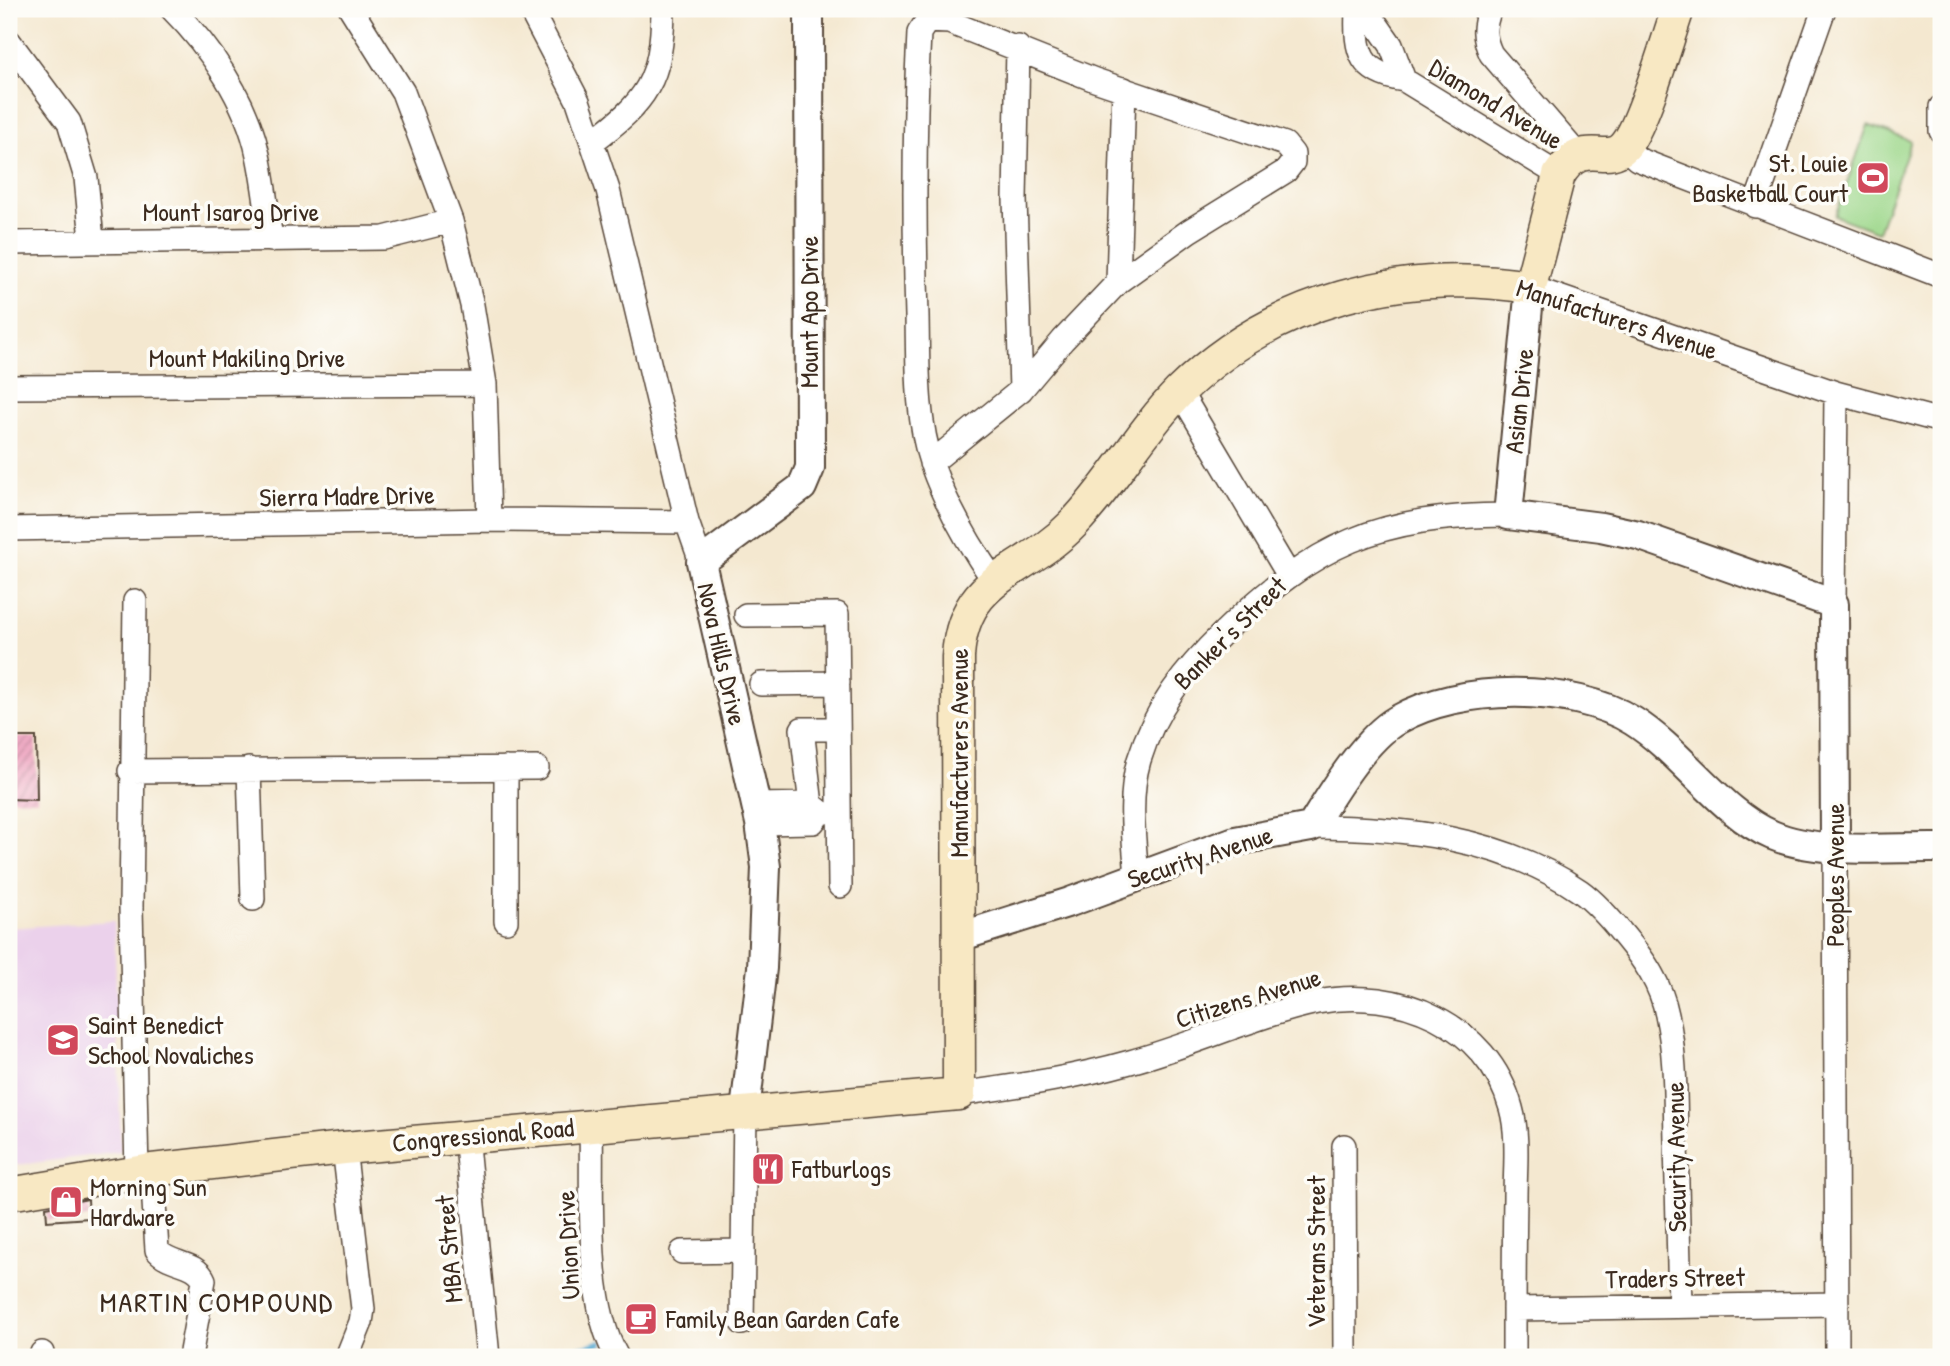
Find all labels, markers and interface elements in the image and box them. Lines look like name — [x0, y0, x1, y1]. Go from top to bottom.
street label: Diamond Avenue — [1423, 50, 1570, 157]
place label: St. Louie Basketball Court — [1692, 145, 1849, 210]
sports icon: St. Louie Basketball Court — [1854, 159, 1892, 197]
street label: Mount Isarog Drive — [143, 194, 319, 229]
street label: Mount Apo Drive — [791, 236, 826, 388]
street label: Manufacturers Avenue — [1512, 270, 1722, 367]
street label: Mount Makiling Drive — [149, 340, 345, 375]
street label: Asian Drive — [1496, 347, 1541, 455]
street label: Sierra Madre Drive — [259, 476, 435, 515]
street label: Banker's Street — [1165, 568, 1295, 697]
street label: Nova Hills Drive — [689, 579, 756, 728]
street label: Manufacturers Avenue — [941, 648, 976, 858]
street label: Peoples Avenue — [1817, 803, 1852, 947]
street label: Security Avenue — [1123, 817, 1277, 896]
street label: Citizens Avenue — [1171, 959, 1325, 1036]
place label: Saint Benedict School Novaliches — [88, 1007, 254, 1072]
school or university icon: Saint Benedict School Novaliches — [44, 1021, 82, 1059]
street label: Security Avenue — [1657, 1081, 1694, 1233]
street label: Congressional Road — [391, 1109, 575, 1160]
restaurant icon: Fatburlogs — [749, 1150, 787, 1188]
place label: Fatburlogs — [791, 1151, 891, 1186]
place label: Morning Sun Hardware — [90, 1169, 207, 1234]
street label: Veterans Street — [1298, 1175, 1333, 1328]
shop icon: Morning Sun Hardware — [47, 1183, 85, 1221]
street label: Union Drive — [547, 1190, 588, 1300]
street label: MBA Street — [426, 1193, 471, 1304]
street label: Traders Street — [1605, 1259, 1746, 1296]
district label: MARTIN COMPOUND — [100, 1283, 334, 1321]
cafe icon: Family Bean Garden Cafe — [622, 1300, 660, 1338]
place label: Family Bean Garden Cafe — [665, 1301, 900, 1336]

